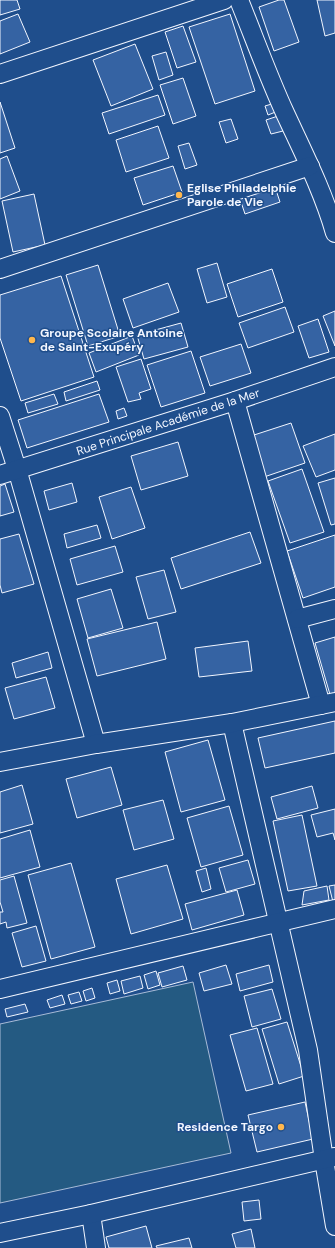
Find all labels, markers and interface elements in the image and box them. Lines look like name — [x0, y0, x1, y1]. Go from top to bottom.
place label: Eglise Philadelphie Parole de Vie — [187, 180, 296, 210]
marker: Eglise Philadelphie Parole de Vie — [174, 190, 184, 200]
place label: Groupe Scolaire Antoine de Saint-Exupéry — [40, 325, 183, 355]
marker: Groupe Scolaire Antoine de Saint-Exupéry — [27, 335, 37, 345]
street label: Rue Principale Académie de la Mer — [74, 385, 262, 459]
place label: Residence Targo — [177, 1119, 273, 1135]
marker: Residence Targo — [276, 1122, 286, 1132]

